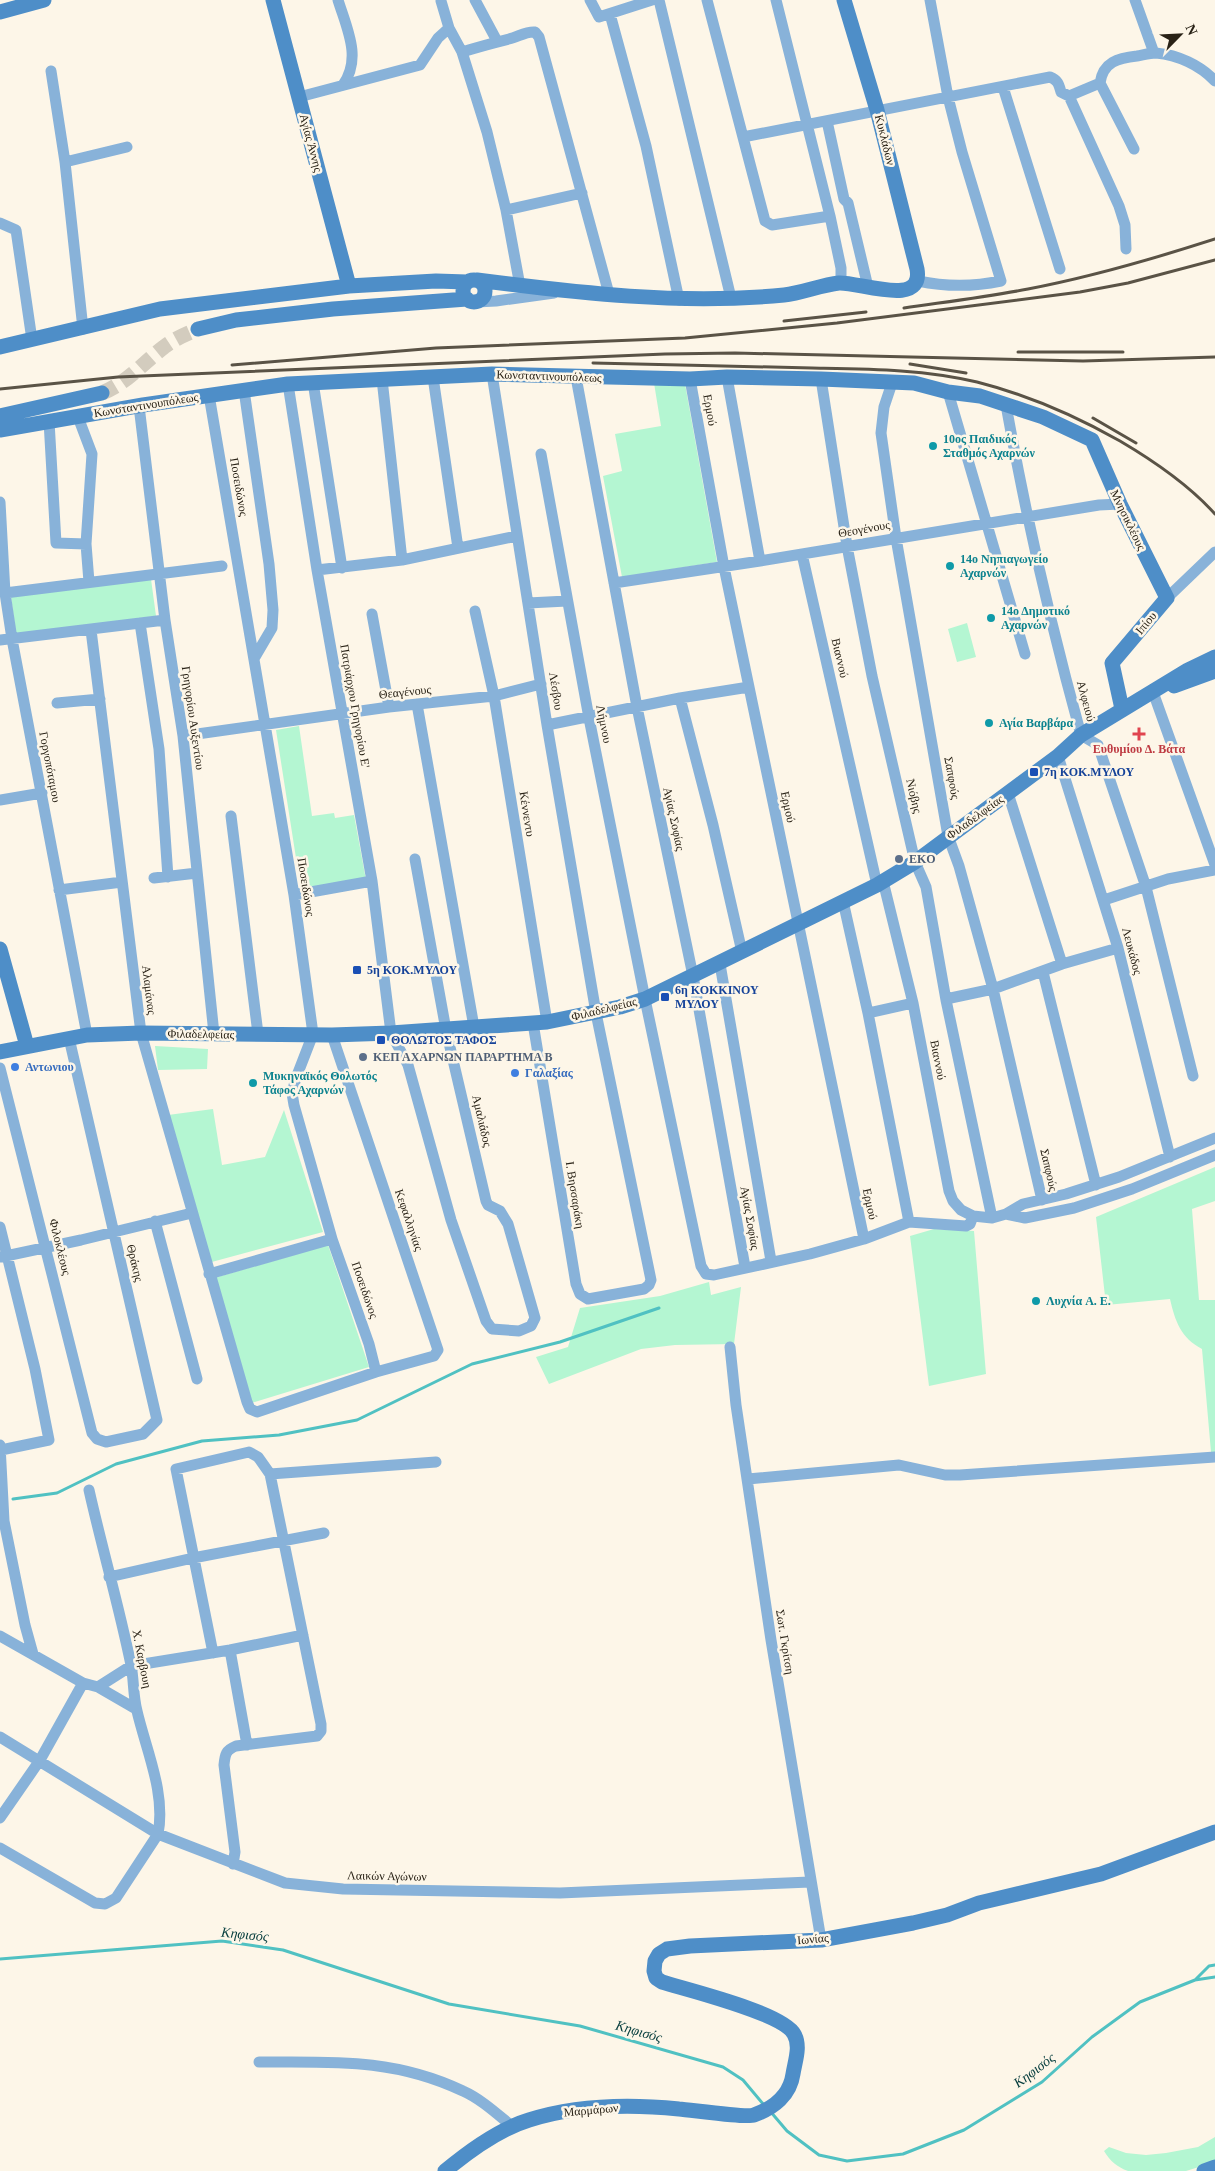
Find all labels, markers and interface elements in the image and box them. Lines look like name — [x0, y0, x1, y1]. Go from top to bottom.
north arrow — [1155, 10, 1205, 60]
text: N — [1183, 22, 1200, 38]
street label: Αγίας Άννης — [297, 112, 326, 174]
street label: Κυκλάδων — [872, 113, 898, 167]
street label: Κωνσταντινουπόλεως — [496, 367, 602, 385]
street label: Κωνσταντινουπόλεως — [93, 390, 199, 420]
street label: Ερμού — [700, 393, 720, 427]
place label: 10ος Παιδικός Σταθμός Αχαρνών — [943, 432, 1036, 460]
marker: 10ος Παιδικός Σταθμός Αχαρνών — [927, 440, 939, 452]
street label: Ποσειδώνος — [227, 457, 251, 518]
street label: Μνησικλέους — [1107, 487, 1149, 553]
street label: Θεογένους — [837, 518, 891, 540]
place label: 14ο Νηπιαγωγείο Αχαρνών — [960, 552, 1048, 580]
marker: 14ο Νηπιαγωγείο Αχαρνών — [944, 560, 956, 572]
place label: 14ο Δημοτικό Αχαρνών — [1001, 604, 1070, 632]
street label: Ιπίου — [1133, 609, 1160, 637]
marker: 14ο Δημοτικό Αχαρνών — [985, 612, 997, 624]
street label: Βιαννού — [829, 637, 851, 679]
street label: Πατριάρχου Γρηγορίου E' — [337, 643, 373, 769]
street label: Γρηγορίου Αυξεντίου — [179, 665, 207, 771]
street label: Λέσβου — [546, 671, 566, 711]
street label: Αλφειού — [1074, 679, 1098, 723]
street label: Θεαγένους — [378, 682, 432, 702]
street label: Λήμνου — [593, 704, 615, 744]
place label: Αγία Βαρβάρα — [999, 716, 1074, 730]
marker: Αγία Βαρβάρα — [983, 717, 995, 729]
marker: Ευθυμίου Δ. Βάτα — [1133, 728, 1145, 740]
street label: Γοργοπόταμου — [36, 730, 64, 804]
place label: Ευθυμίου Δ. Βάτα — [1093, 742, 1185, 756]
street label: Σαπφούς — [941, 756, 963, 801]
place label: 7η ΚΟΚ.ΜΥΛΟΥ — [1044, 765, 1135, 779]
marker: 7η ΚΟΚ.ΜΥΛΟΥ — [1028, 766, 1040, 778]
street label: Νιόβης — [903, 777, 925, 815]
street label: Αγίας Σοφίας — [660, 786, 688, 852]
street label: Κέννεντυ — [517, 790, 538, 838]
street label: Ερμού — [778, 790, 798, 824]
street label: Φιλαδελφείας — [944, 792, 1006, 842]
place label: EKO — [909, 852, 936, 866]
marker: EKO — [893, 853, 905, 865]
street label: Ποσειδώνος — [294, 857, 318, 918]
street label: Λευκάδος — [1119, 926, 1145, 976]
place label: 5η ΚΟΚ.ΜΥΛΟΥ — [367, 963, 458, 977]
street label: Αλαμάνας — [139, 964, 159, 1016]
marker: 5η ΚΟΚ.ΜΥΛΟΥ — [351, 964, 363, 976]
place label: 6η ΚΟΚΚΙΝΟΥ ΜΥΛΟΥ — [675, 983, 759, 1011]
marker: 6η ΚΟΚΚΙΝΟΥ ΜΥΛΟΥ — [659, 991, 671, 1003]
street label: Φιλαδελφείας — [570, 994, 638, 1024]
street label: Φιλαδελφείας — [167, 1026, 235, 1042]
place label: ΘΟΛΩΤΟΣ ΤΑΦΟΣ — [391, 1033, 497, 1047]
marker: ΘΟΛΩΤΟΣ ΤΑΦΟΣ — [375, 1034, 387, 1046]
street label: Βιαννού — [927, 1039, 949, 1081]
place label: ΚΕΠ ΑΧΑΡΝΩΝ ΠΑΡΑΡΤΗΜΑ Β — [373, 1050, 553, 1064]
marker: ΚΕΠ ΑΧΑΡΝΩΝ ΠΑΡΑΡΤΗΜΑ Β — [357, 1051, 369, 1063]
place label: Αντωνιου — [25, 1060, 74, 1074]
marker: Αντωνιου — [9, 1061, 21, 1073]
place label: Γαλαξίας — [525, 1066, 574, 1080]
marker: Γαλαξίας — [509, 1067, 521, 1079]
place label: Μυκηναϊκός Θολωτός Τάφος Αχαρνών — [263, 1069, 378, 1097]
marker: Μυκηναϊκός Θολωτός Τάφος Αχαρνών — [247, 1077, 259, 1089]
street label: Αμαλιάδος — [469, 1094, 495, 1149]
street label: Σαπφούς — [1037, 1147, 1061, 1193]
street label: Ι. Βησσαράκη — [563, 1160, 587, 1230]
street label: Αγίας Σοφίας — [737, 1185, 763, 1251]
street label: Κεφαλληνίας — [392, 1187, 426, 1253]
street label: Ερμού — [860, 1187, 880, 1221]
street label: Φιλοκλέους — [46, 1217, 74, 1277]
street label: Θράκης — [124, 1243, 146, 1283]
street label: Ποσειδώνος — [349, 1260, 381, 1320]
place label: Λυχνία A. E. — [1046, 1294, 1111, 1308]
marker: Λυχνία A. E. — [1030, 1295, 1042, 1307]
street label: Σωτ. Γκρίτση — [773, 1609, 797, 1675]
street label: Χ. Καρβουη — [129, 1628, 155, 1690]
street label: Λαικών Αγώνων — [347, 1868, 427, 1884]
water label: Κηφισός — [220, 1924, 270, 1944]
street label: Ιωνίας — [797, 1931, 830, 1947]
water label: Κηφισός — [613, 2017, 664, 2045]
water label: Κηφισός — [1010, 2050, 1058, 2091]
street label: Μαρμάρων — [563, 2101, 620, 2119]

